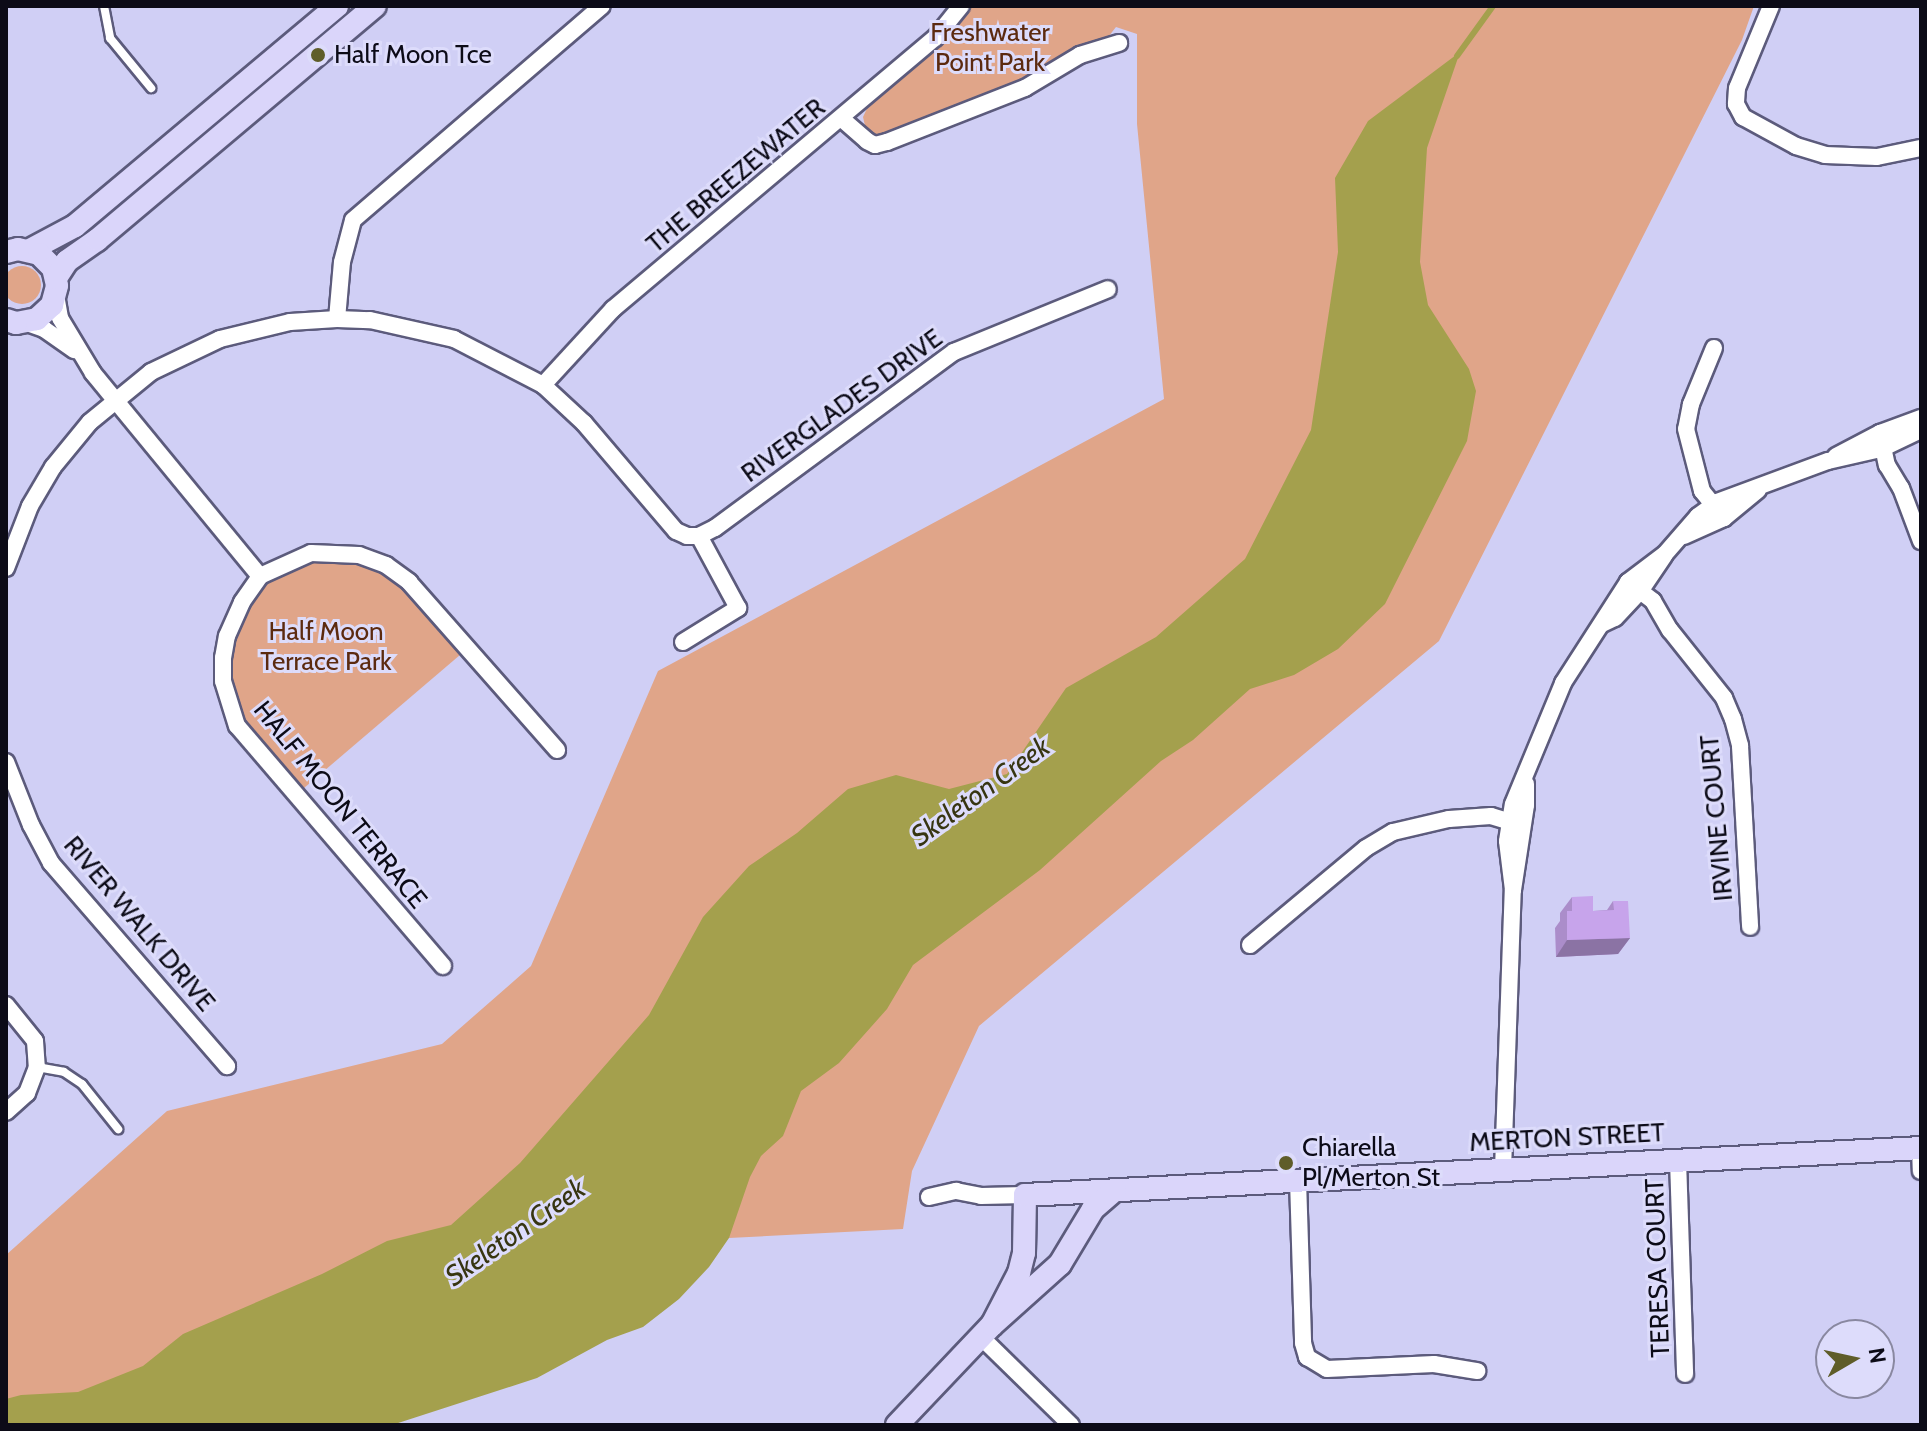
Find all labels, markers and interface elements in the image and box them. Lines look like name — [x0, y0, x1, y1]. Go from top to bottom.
park label: Freshwater Point Park — [930, 17, 1050, 78]
place label: Half Moon Tce — [334, 39, 492, 71]
marker: Half Moon Tce — [309, 46, 327, 64]
street label: THE BREEZEWATER — [640, 92, 832, 260]
street label: RIVERGLADES DRIVE — [736, 323, 948, 489]
park label: Half Moon Terrace Park — [260, 616, 392, 678]
street label: HALF MOON TERRACE — [247, 695, 433, 915]
water label: Skeleton Creek — [904, 729, 1056, 853]
street label: IRVINE COURT — [1694, 733, 1740, 903]
street label: RIVER WALK DRIVE — [57, 830, 221, 1018]
street label: MERTON STREET — [1469, 1117, 1665, 1159]
place label: Chiarella Pl/Merton St — [1302, 1132, 1440, 1194]
marker: Chiarella Pl/Merton St — [1277, 1154, 1295, 1172]
water label: Skeleton Creek — [438, 1171, 592, 1293]
street label: TERESA COURT — [1639, 1178, 1677, 1358]
north arrow — [1815, 1319, 1895, 1399]
text: N — [1863, 1346, 1892, 1365]

